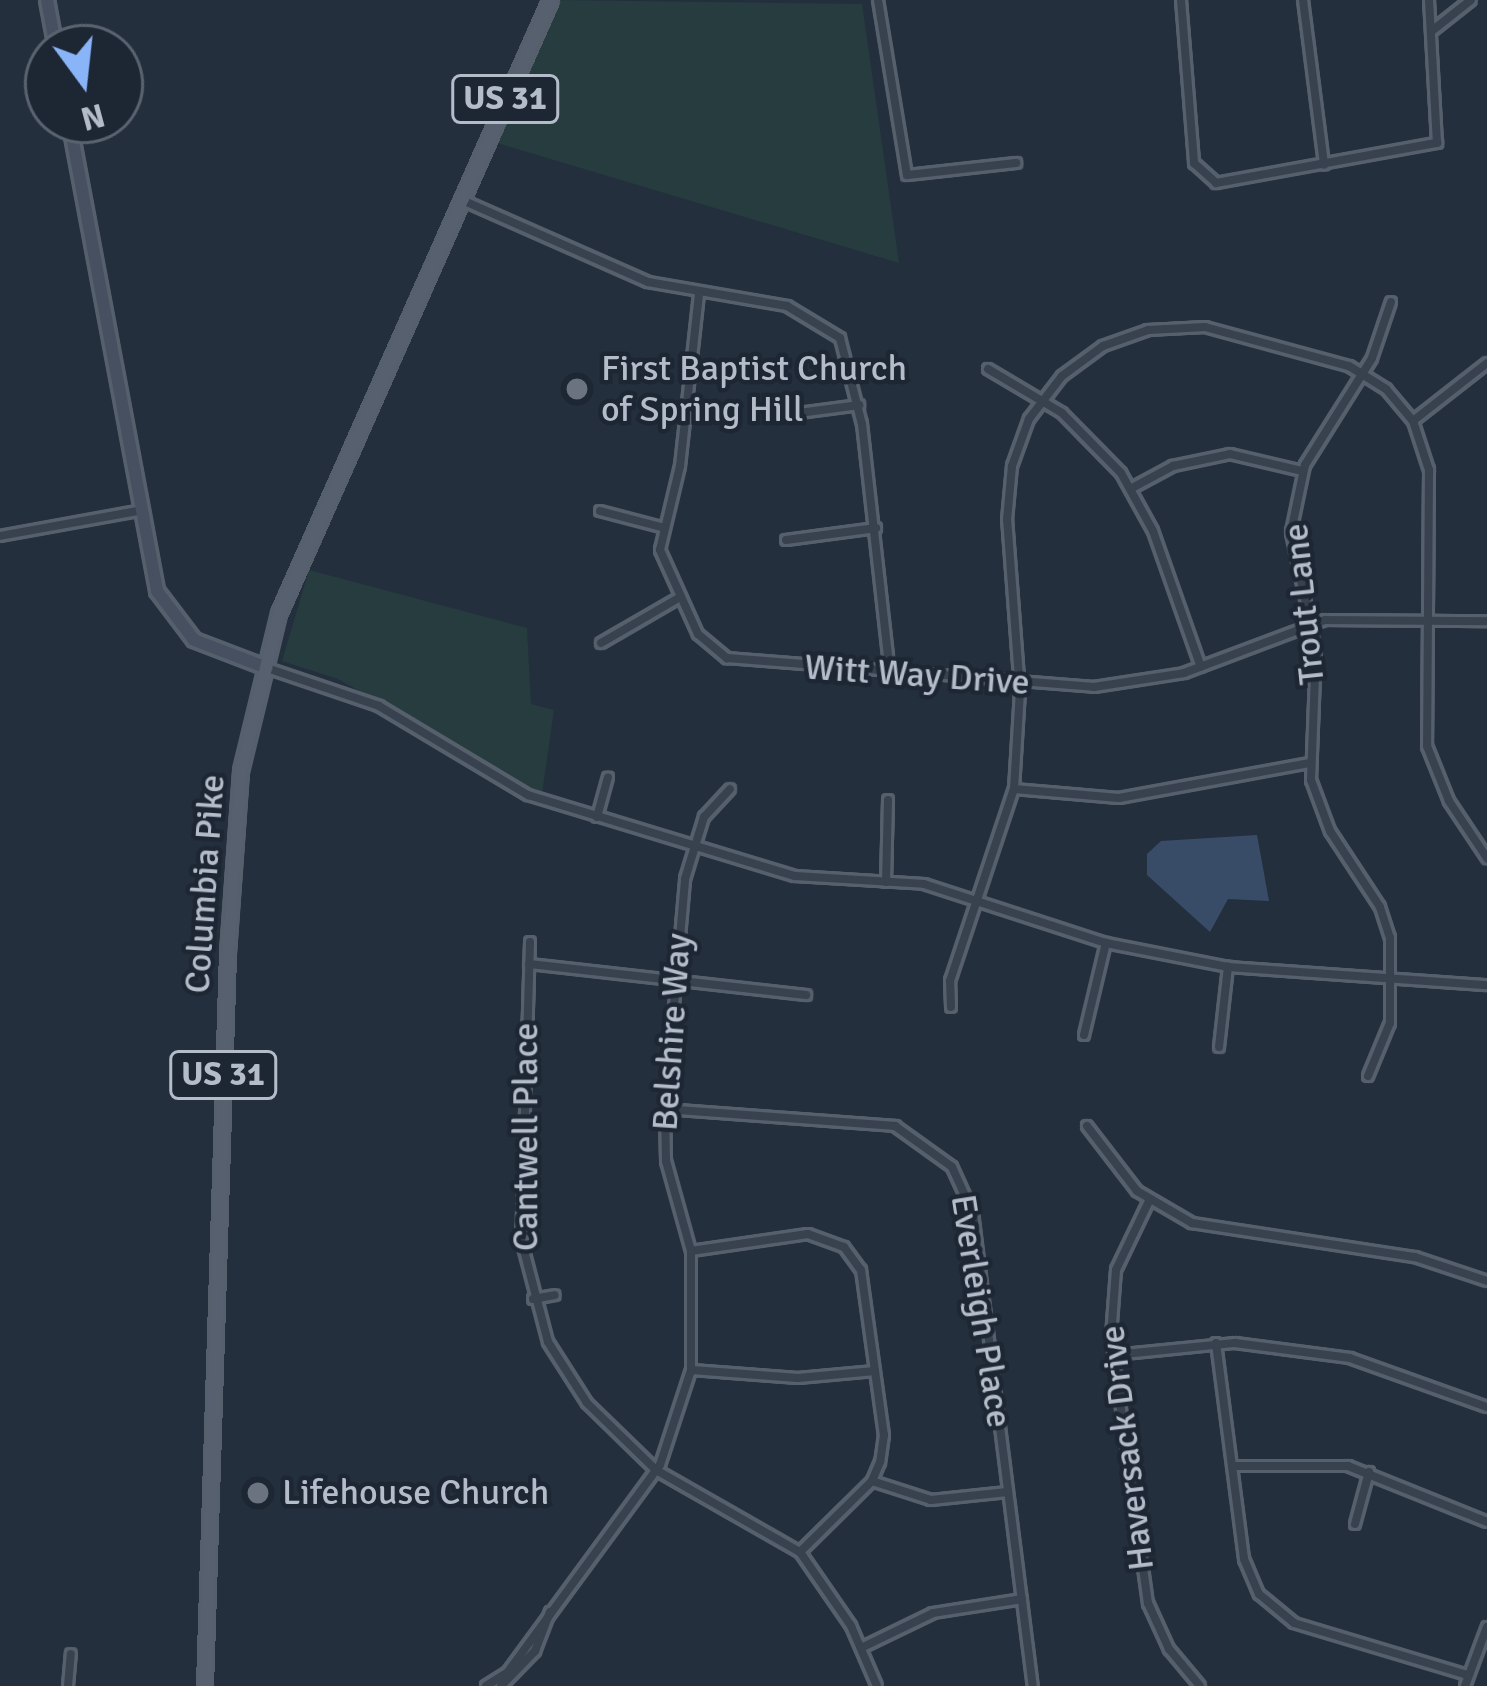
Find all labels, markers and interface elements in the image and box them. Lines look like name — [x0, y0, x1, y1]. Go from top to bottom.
north arrow — [24, 24, 144, 144]
road number: US 31 — [451, 72, 559, 126]
text: N — [76, 94, 109, 139]
place label: First Baptist Church of Spring Hill — [601, 346, 907, 431]
marker: First Baptist Church of Spring Hill — [564, 376, 590, 402]
street label: Trout Lane — [1274, 521, 1334, 687]
street label: Witt Way Drive — [803, 646, 1031, 704]
street label: Columbia Pike — [176, 773, 234, 995]
street label: Belshire Way — [644, 932, 700, 1132]
street label: Cantwell Place — [504, 1023, 548, 1251]
road number: US 31 — [169, 1048, 277, 1102]
street label: Everleigh Place — [941, 1191, 1021, 1431]
street label: Haversack Drive — [1091, 1323, 1163, 1573]
place label: Lifehouse Church — [282, 1471, 549, 1515]
marker: Lifehouse Church — [245, 1480, 271, 1506]

